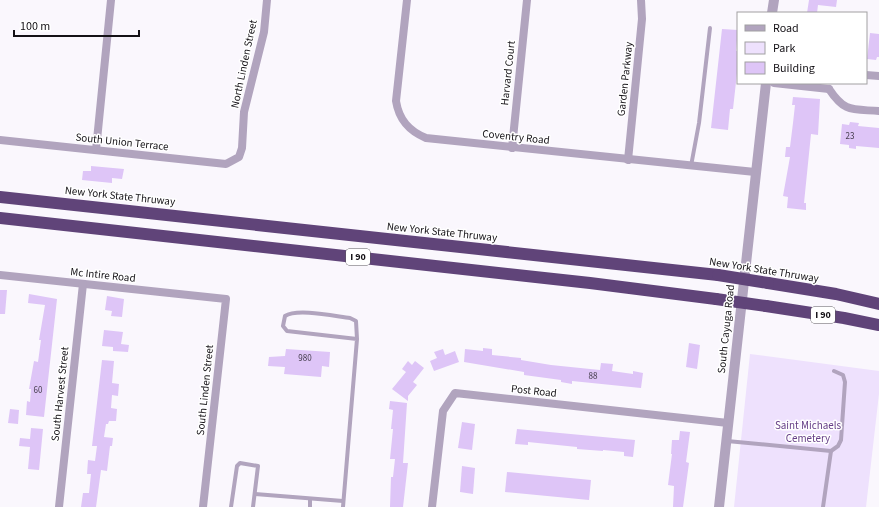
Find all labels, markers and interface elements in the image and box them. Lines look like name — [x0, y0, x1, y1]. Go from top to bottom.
scale bar — [14, 12, 139, 38]
legend — [737, 12, 867, 84]
text: 100 m — [20, 18, 50, 35]
street label: North Linden Street — [227, 18, 261, 110]
text: Road — [773, 20, 799, 37]
street label: Harvard Court — [497, 40, 519, 106]
text: Park — [773, 40, 795, 57]
street label: Garden Parkway — [614, 41, 636, 117]
text: Building — [773, 60, 815, 77]
street label: Coventry Road — [482, 126, 550, 148]
street label: South Union Terrace — [75, 130, 170, 154]
house number: 23 — [846, 130, 855, 143]
street label: New York State Thruway — [64, 183, 176, 209]
street label: New York State Thruway — [386, 219, 498, 245]
road number: I 90 — [346, 249, 370, 265]
street label: New York State Thruway — [708, 254, 820, 286]
street label: Mc Intire Road — [70, 264, 136, 286]
street label: South Cayuga Road — [714, 284, 738, 374]
road number: I 90 — [811, 307, 835, 323]
street label: South Linden Street — [193, 344, 217, 436]
street label: South Harvest Street — [48, 346, 72, 442]
house number: 980 — [298, 352, 312, 365]
house number: 88 — [589, 370, 598, 383]
street label: Post Road — [510, 381, 558, 401]
house number: 60 — [34, 384, 43, 397]
park label: Saint Michaels Cemetery — [775, 418, 841, 446]

